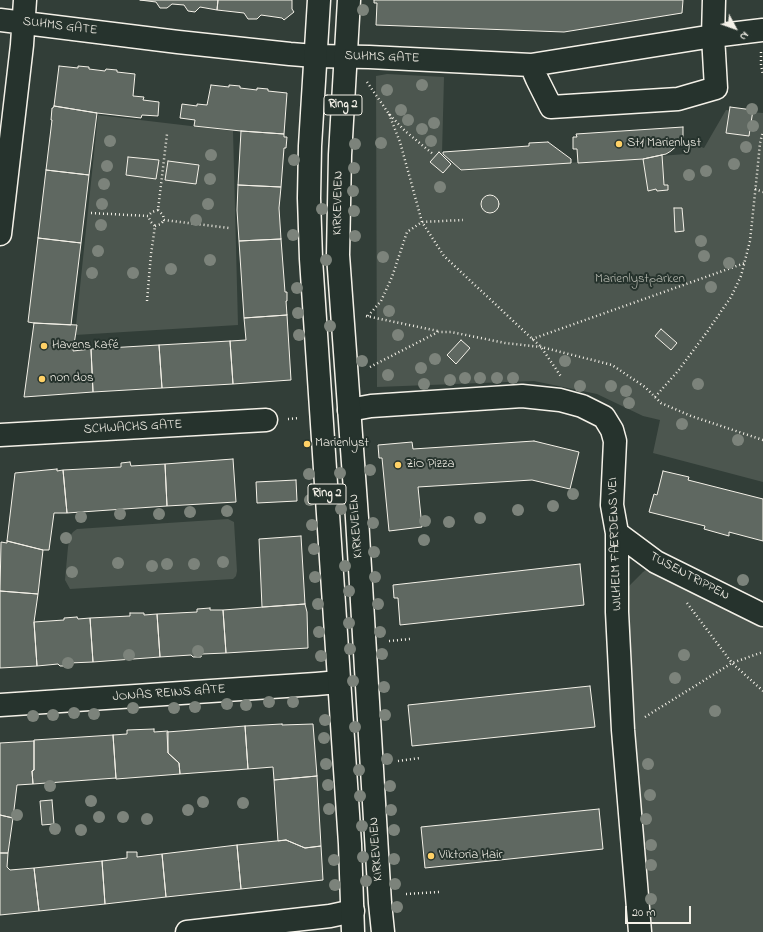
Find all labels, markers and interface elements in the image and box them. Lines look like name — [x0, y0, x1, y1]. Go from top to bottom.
north arrow — [715, 8, 755, 48]
street label: SUHMS GATE — [22, 15, 98, 39]
text: N — [736, 28, 753, 44]
street label: SUHMS GATE — [344, 49, 420, 67]
road number: Ring 2 — [324, 95, 362, 115]
place label: St1 Marienlyst — [627, 136, 701, 152]
marker: St1 Marienlyst — [614, 139, 624, 149]
street label: KIRKEVEIEN — [331, 171, 347, 235]
park label: Marienlystparken — [595, 272, 685, 288]
place label: Havens Kafé — [52, 338, 118, 354]
marker: Havens Kafé — [39, 341, 49, 351]
place label: non dos — [50, 371, 94, 387]
marker: non dos — [37, 374, 47, 384]
street label: SCHWACHS GATE — [83, 418, 183, 438]
place label: Marienlyst — [315, 436, 369, 452]
marker: Marienlyst — [302, 439, 312, 449]
place label: ZiO Pizza — [406, 457, 455, 473]
marker: ZiO Pizza — [393, 460, 403, 470]
street label: WILHELM FÆRDENS VEI — [606, 477, 626, 611]
road number: Ring 2 — [308, 484, 346, 504]
street label: KIRKEVEIEN — [347, 493, 367, 559]
street label: TUSENTRIPPEN — [646, 549, 732, 605]
street label: JONAS REINS GATE — [112, 682, 226, 706]
street label: KIRKEVEIEN — [367, 816, 387, 882]
place label: Viktoria Hair — [439, 848, 503, 864]
marker: Viktoria Hair — [426, 851, 436, 861]
scale bar — [627, 898, 693, 924]
text: 20 m — [632, 904, 655, 922]

